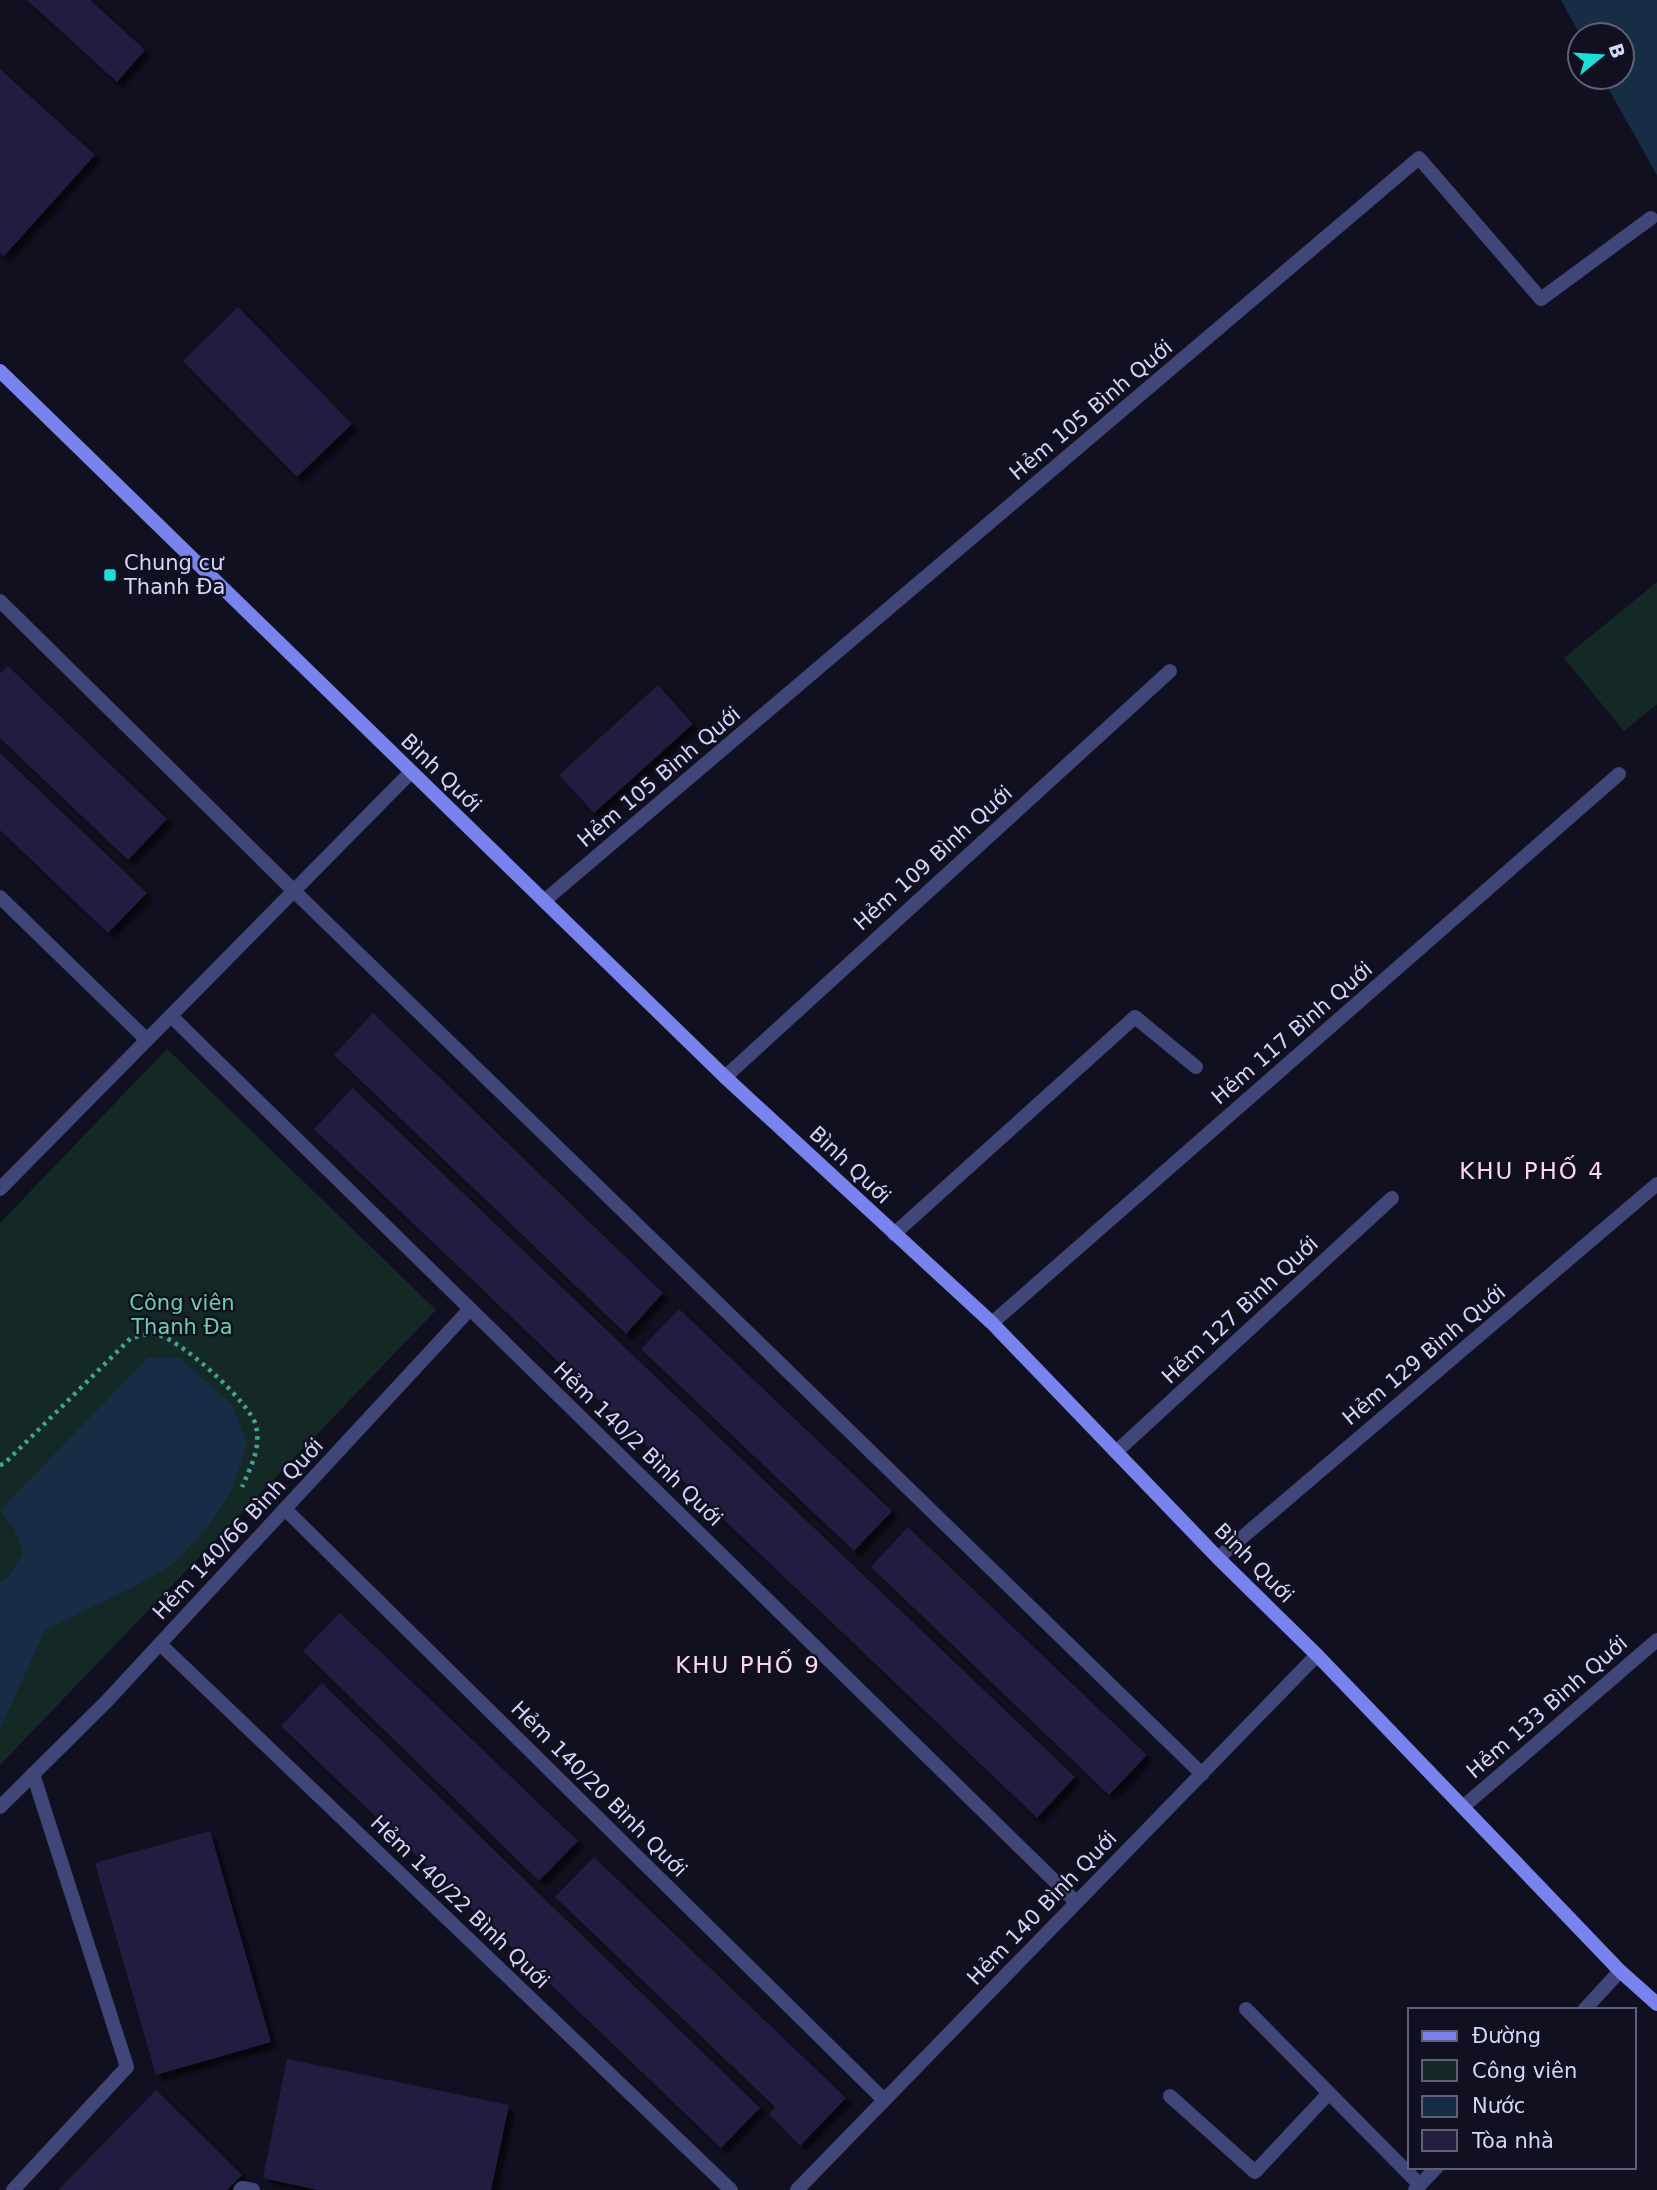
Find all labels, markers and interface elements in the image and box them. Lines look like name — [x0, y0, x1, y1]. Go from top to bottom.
north arrow — [1566, 21, 1636, 91]
text: B — [1604, 40, 1630, 61]
street label: Hẻm 105 Bình Quới — [1005, 335, 1177, 485]
place label: Chung cư Thanh Đa — [123, 551, 225, 599]
marker: Chung cư Thanh Đa — [102, 567, 118, 583]
street label: Hẻm 105 Bình Quới — [573, 702, 745, 852]
street label: Bình Quới — [396, 729, 486, 817]
street label: Hẻm 109 Bình Quới — [849, 781, 1017, 935]
street label: Hẻm 117 Bình Quới — [1207, 957, 1377, 1109]
street label: Bình Quới — [804, 1121, 896, 1209]
district label: KHU PHỐ 4 — [1459, 1155, 1605, 1184]
street label: Hẻm 127 Bình Quới — [1157, 1231, 1323, 1389]
street label: Hẻm 129 Bình Quới — [1338, 1280, 1510, 1430]
park label: Công viên Thanh Đa — [129, 1291, 235, 1339]
street label: Hẻm 140/2 Bình Quới — [549, 1357, 727, 1531]
street label: Hẻm 140/66 Bình Quới — [148, 1434, 328, 1624]
street label: Bình Quới — [1209, 1518, 1299, 1608]
street label: Hẻm 133 Bình Quới — [1462, 1631, 1632, 1783]
district label: KHU PHỐ 9 — [675, 1649, 821, 1678]
street label: Hẻm 140/20 Bình Quới — [506, 1696, 692, 1882]
street label: Hẻm 140/22 Bình Quới — [366, 1811, 554, 1993]
street label: Hẻm 140 Bình Quới — [962, 1826, 1122, 1990]
legend — [1408, 2008, 1636, 2169]
text: Đường — [1472, 2024, 1541, 2048]
text: Công viên — [1472, 2059, 1577, 2083]
text: Nước — [1472, 2094, 1525, 2118]
text: Tòa nhà — [1471, 2129, 1554, 2153]

